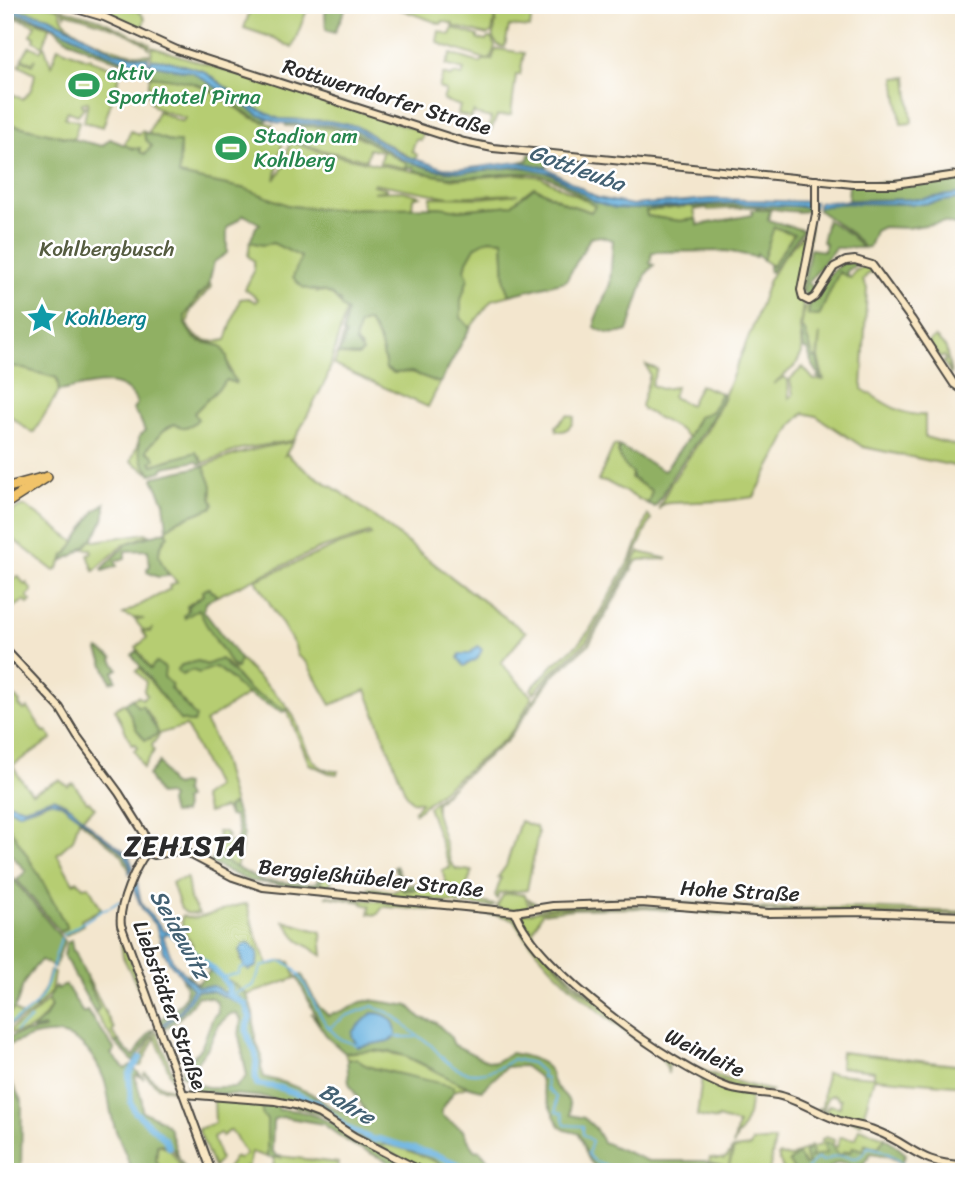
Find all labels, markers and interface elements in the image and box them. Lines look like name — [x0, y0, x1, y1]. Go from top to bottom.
street label: Rottwerndorfer Straße — [278, 47, 496, 147]
place label: aktiv Sporthotel Pirna — [107, 54, 261, 116]
sports icon: aktiv Sporthotel Pirna — [67, 68, 101, 102]
place label: Stadion am Kohlberg — [254, 117, 358, 179]
sports icon: Stadion am Kohlberg — [214, 131, 248, 165]
water label: Gottleuba — [523, 132, 633, 205]
park label: Kohlbergbusch — [39, 230, 175, 268]
place label: Kohlberg — [65, 299, 147, 337]
place icon: Kohlberg — [25, 301, 59, 335]
district label: ZEHISTA — [123, 821, 248, 870]
street label: Berggießhübeler Straße — [257, 847, 486, 909]
street label: Hohe Straße — [679, 869, 801, 913]
water label: Seidewitz — [138, 881, 223, 990]
street label: Liebstädter Straße — [122, 915, 218, 1095]
street label: Weinleite — [658, 1017, 752, 1089]
water label: Bahre — [311, 1071, 385, 1138]

